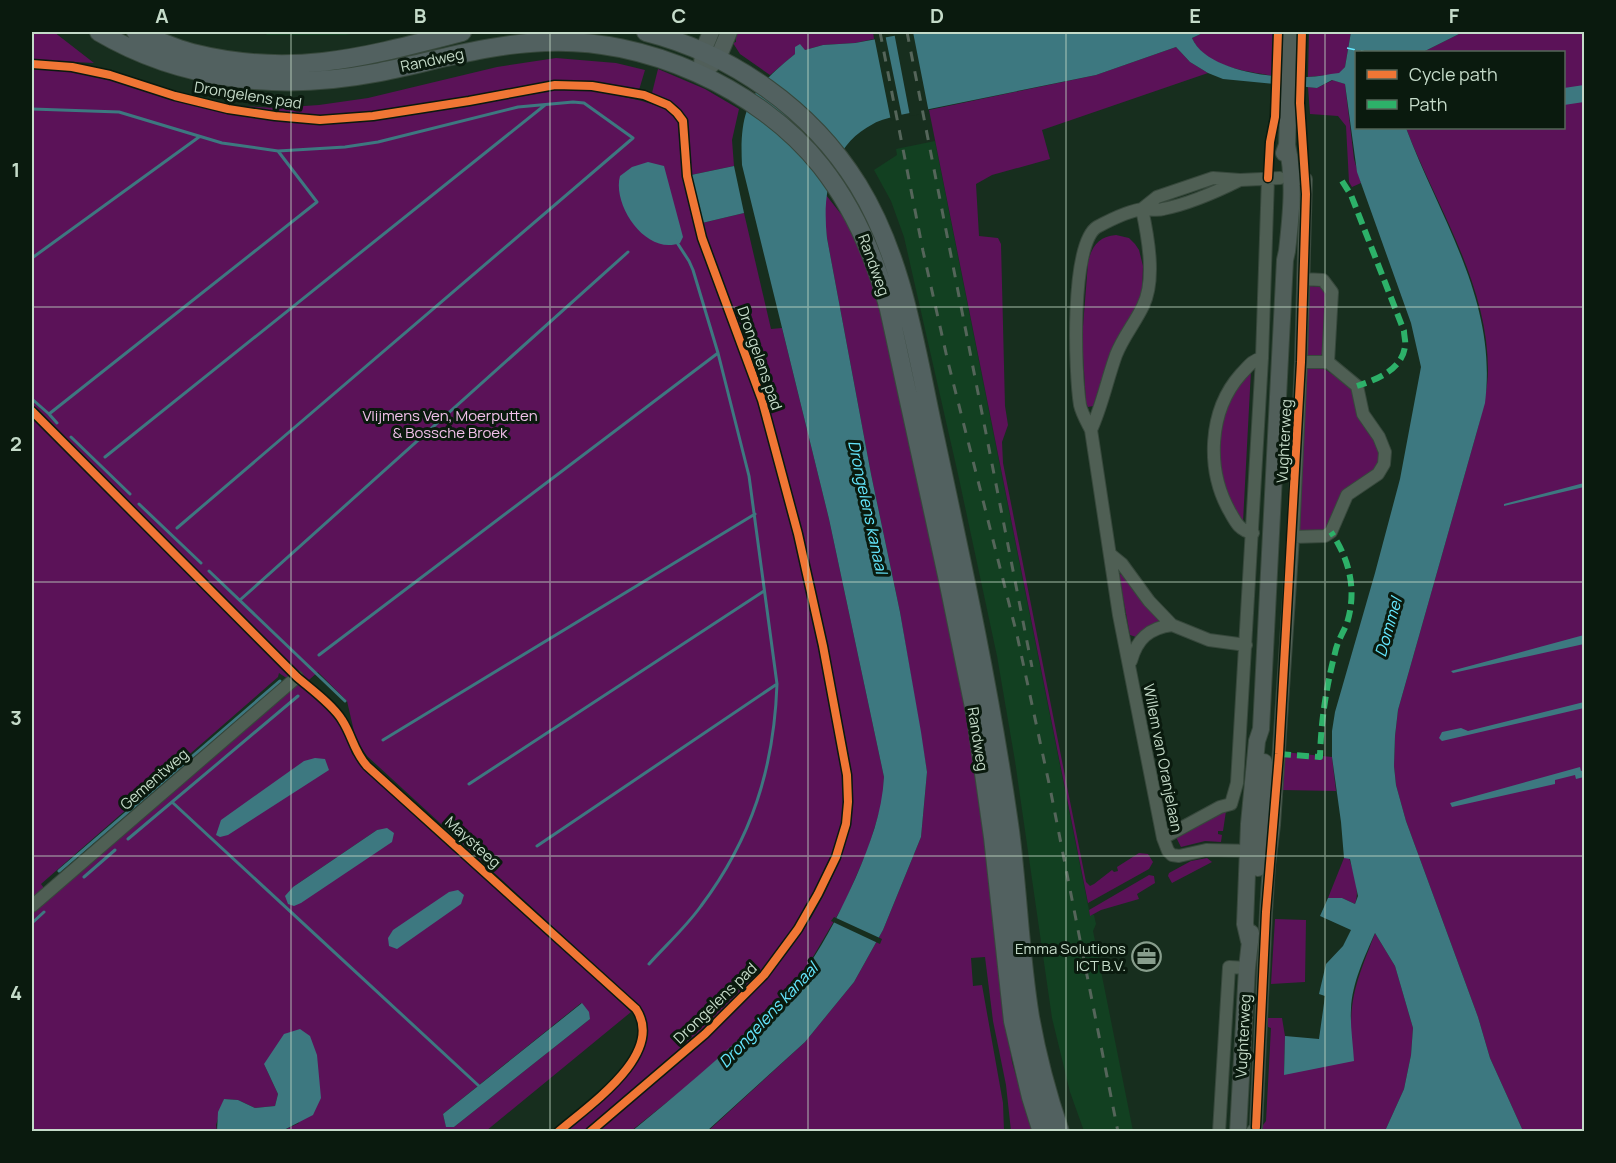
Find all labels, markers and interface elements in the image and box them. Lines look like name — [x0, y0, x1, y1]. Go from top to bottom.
text: A — [155, 2, 169, 29]
text: B — [414, 2, 427, 29]
text: C — [672, 2, 686, 29]
text: D — [930, 2, 944, 29]
text: E — [1189, 2, 1201, 29]
text: F — [1449, 2, 1460, 29]
street label: Randweg — [398, 43, 466, 77]
legend — [1355, 51, 1565, 129]
text: Cycle path — [1409, 62, 1498, 86]
street label: Drongelens pad — [193, 76, 303, 114]
text: Path — [1409, 92, 1447, 116]
text: 1 — [12, 156, 20, 183]
street label: Randweg — [853, 231, 895, 299]
street label: Drongelens pad — [732, 303, 788, 413]
street label: Vughterweg — [1271, 398, 1297, 484]
park label: Vlijmens Ven, Moerputten & Bossche Broek — [362, 405, 538, 443]
text: 2 — [10, 430, 22, 457]
water label: Drongelens kanaal — [843, 438, 893, 578]
water label: Dommel — [1369, 593, 1408, 659]
street label: Willem van Oranjelaan — [1138, 682, 1188, 834]
text: 3 — [10, 704, 22, 731]
street label: Randweg — [963, 706, 993, 772]
street label: Gementweg — [115, 743, 193, 815]
street label: Maysteeg — [441, 811, 505, 873]
place label: Emma Solutions ICT B.V. — [1015, 938, 1126, 976]
office icon: Emma Solutions ICT B.V. — [1131, 941, 1163, 973]
water label: Drongelens kanaal — [714, 956, 824, 1072]
street label: Drongelens pad — [669, 958, 761, 1048]
text: 4 — [10, 979, 22, 1006]
street label: Vughterweg — [1230, 993, 1256, 1079]

